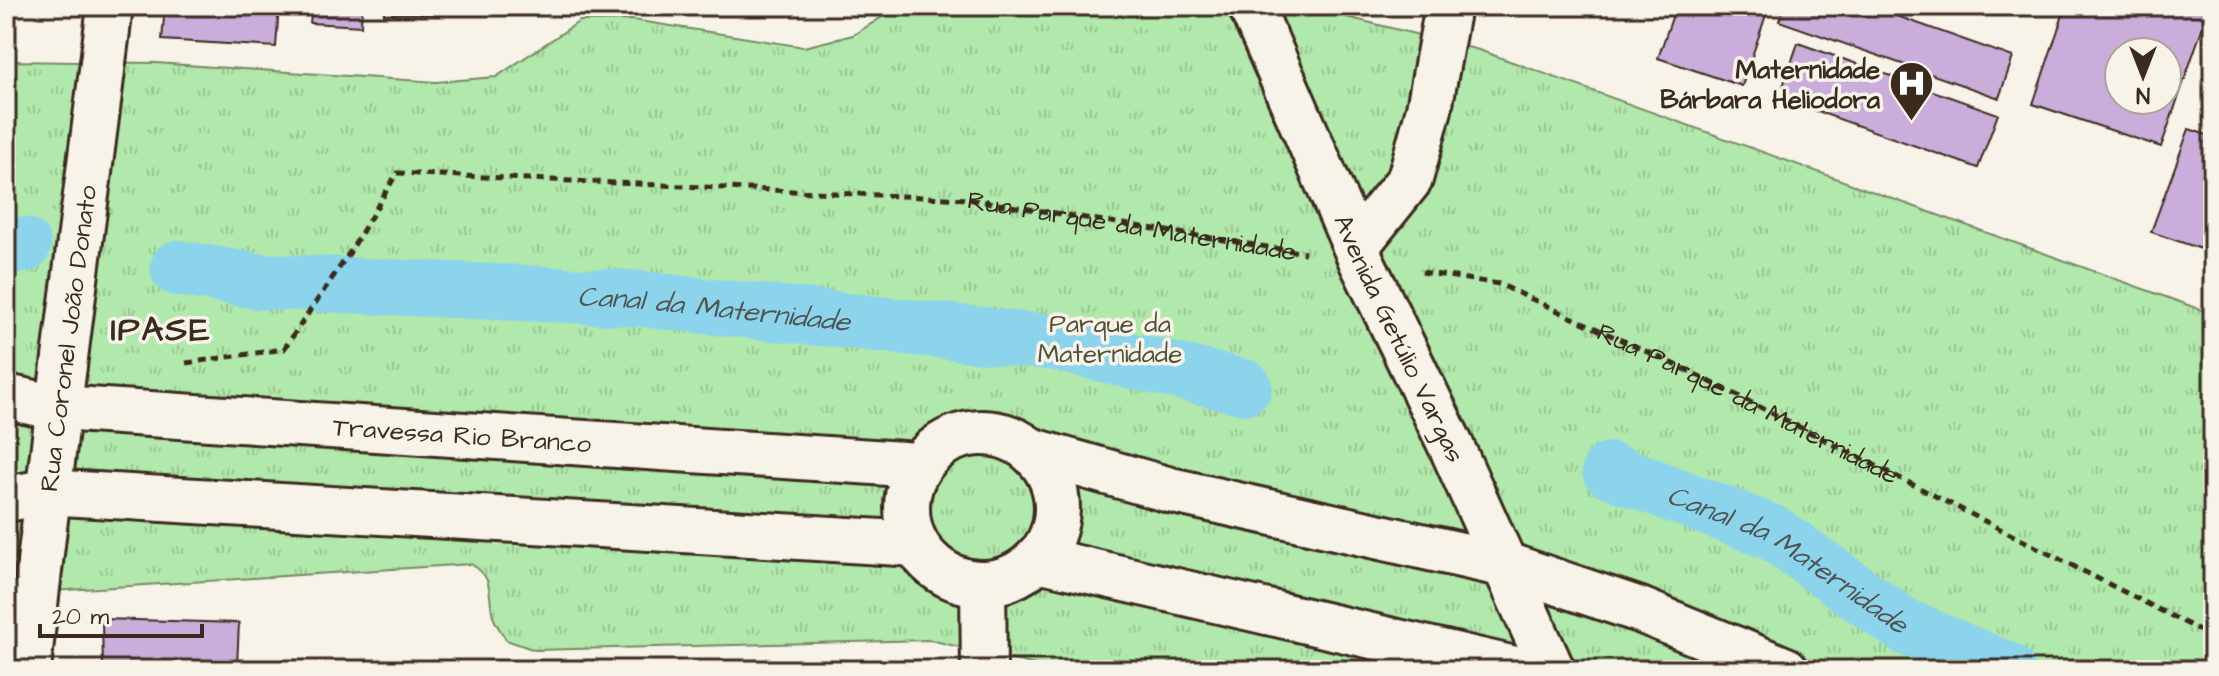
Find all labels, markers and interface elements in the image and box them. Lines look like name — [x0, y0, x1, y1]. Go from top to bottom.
north arrow — [2103, 36, 2183, 116]
place label: Maternidade Bárbara Heliodora — [1660, 52, 1881, 118]
hospital icon: Maternidade Bárbara Heliodora — [1887, 60, 1935, 123]
text: N — [2136, 79, 2150, 110]
street label: Rua Parque da Maternidade — [965, 182, 1299, 270]
street label: Rua Coronel João Donato — [31, 183, 106, 494]
street label: Avenida Getúlio Vargas — [1325, 209, 1473, 468]
water label: Canal da Maternidade — [577, 278, 854, 342]
district label: IPASE — [111, 306, 211, 354]
park label: Parque da Maternidade — [1038, 306, 1182, 372]
street label: Rua Parque da Maternidade — [1591, 314, 1905, 494]
street label: Travessa Rio Branco — [332, 409, 593, 462]
water label: Canal da Maternidade — [1661, 476, 1917, 645]
scale bar — [40, 588, 202, 638]
text: 20 m — [52, 600, 109, 634]

